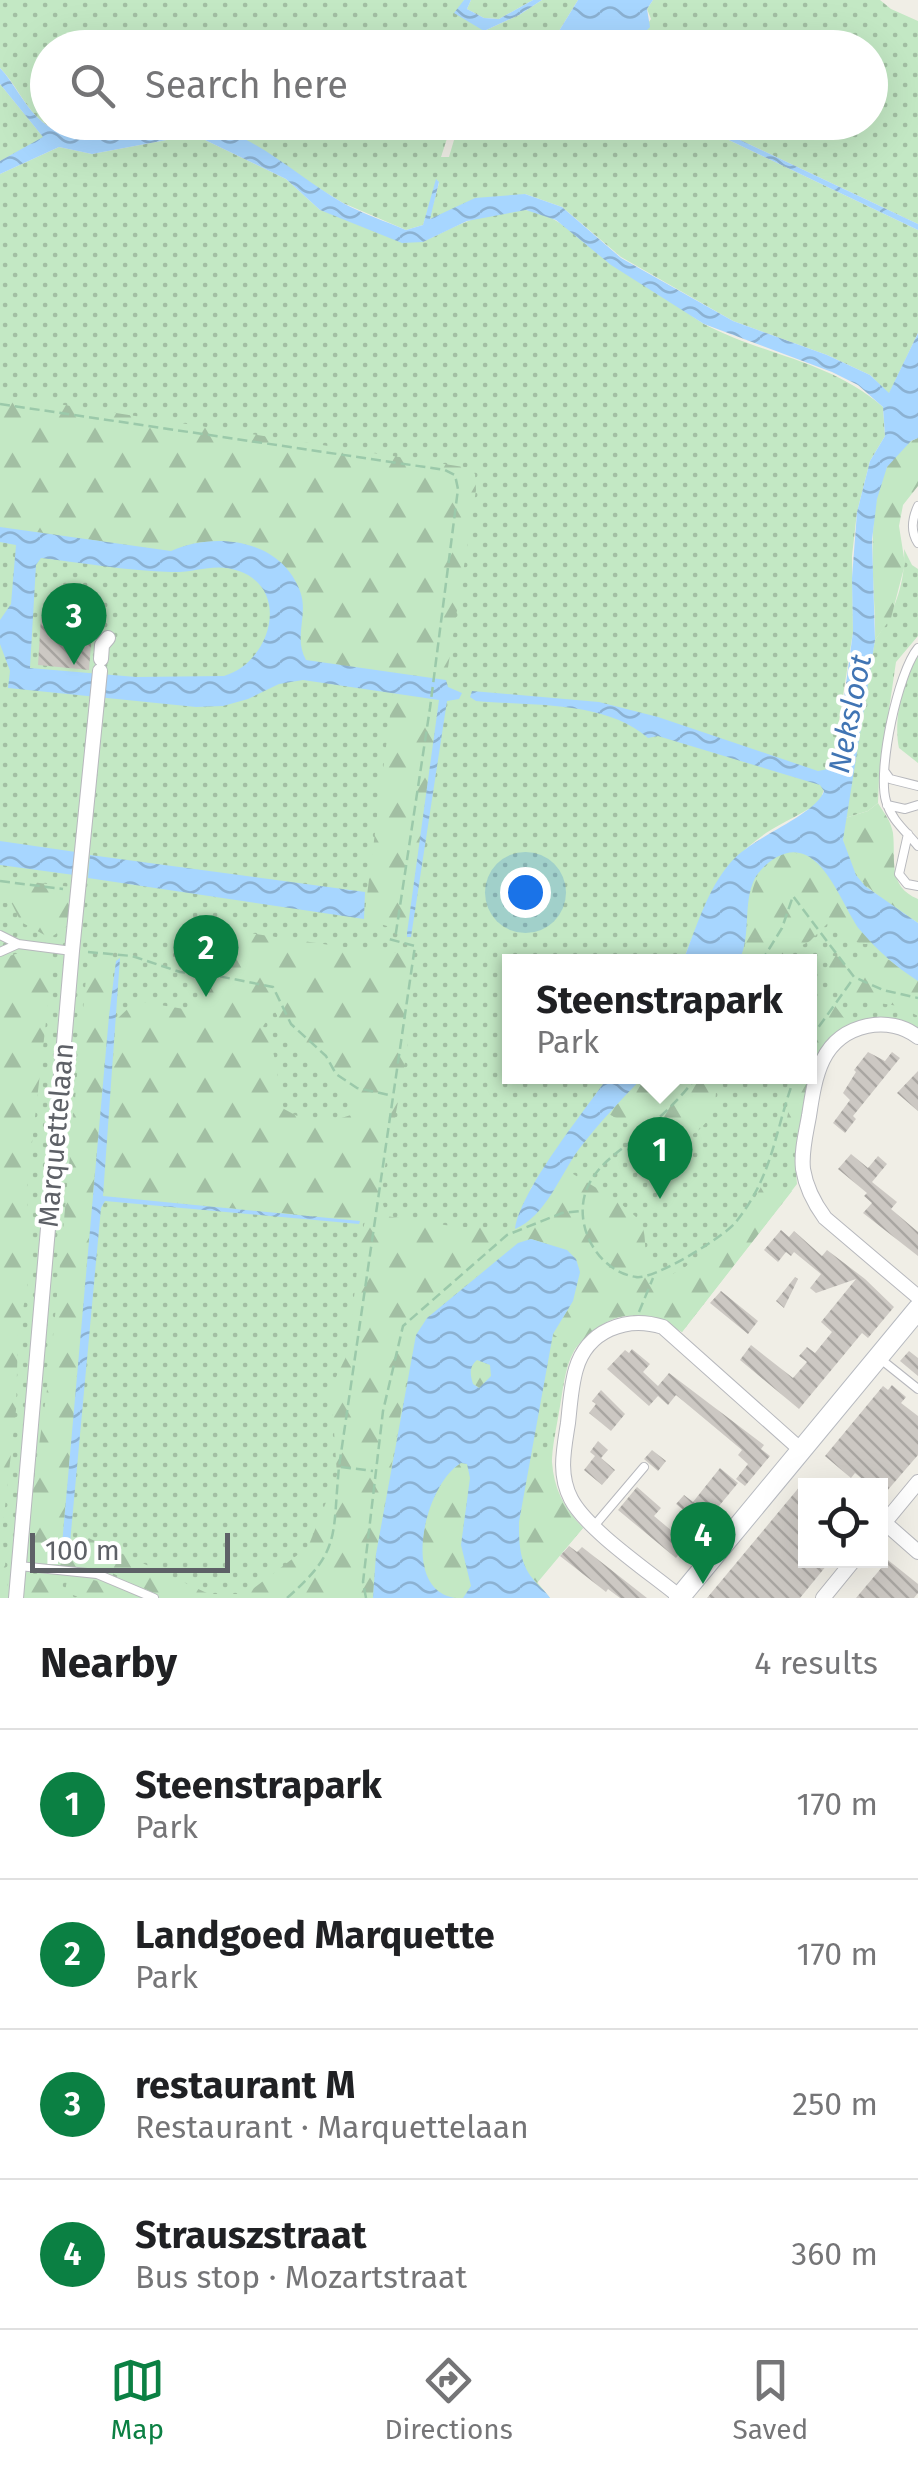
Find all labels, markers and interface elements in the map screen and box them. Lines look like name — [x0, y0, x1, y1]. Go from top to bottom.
search box — [30, 30, 888, 140]
icon: search — [65, 58, 120, 113]
text: Search here — [145, 62, 348, 108]
pin: 3 — [42, 582, 106, 665]
water label: Neksloot — [821, 651, 879, 776]
your location — [500, 867, 551, 918]
pin: 2 — [174, 914, 238, 997]
popup — [502, 954, 817, 1084]
text: Steenstrapark — [536, 977, 783, 1023]
text: Park — [536, 1023, 599, 1061]
street label: Marquettelaan — [31, 1041, 81, 1229]
pin: 1 — [628, 1116, 692, 1199]
map controls — [798, 1478, 888, 1568]
button: locate — [798, 1478, 888, 1568]
pin: 4 — [670, 1502, 736, 1584]
scale bar — [30, 1528, 230, 1572]
text: 100 m — [45, 1534, 120, 1567]
text: Nearby — [40, 1638, 177, 1688]
text: 4 results — [754, 1644, 878, 1682]
text: Steenstrapark — [135, 1762, 382, 1808]
text: 1 — [65, 1785, 80, 1823]
text: 170 m — [797, 1785, 878, 1823]
text: Park — [135, 1808, 198, 1846]
text: Landgoed Marquette — [135, 1912, 495, 1958]
text: 2 — [64, 1935, 81, 1973]
text: 170 m — [797, 1935, 878, 1973]
text: Park — [135, 1958, 198, 1996]
text: restaurant M — [135, 2062, 355, 2108]
text: 3 — [64, 2085, 81, 2123]
text: 250 m — [792, 2085, 878, 2123]
text: Restaurant · Marquettelaan — [135, 2108, 529, 2146]
text: Strauszstraat — [135, 2212, 366, 2258]
text: 4 — [63, 2235, 82, 2273]
text: 360 m — [791, 2235, 878, 2273]
text: Bus stop · Mozartstraat — [135, 2258, 467, 2296]
tab: Map — [110, 2353, 165, 2446]
tab: Directions — [384, 2353, 513, 2446]
tab: Saved — [732, 2353, 808, 2446]

